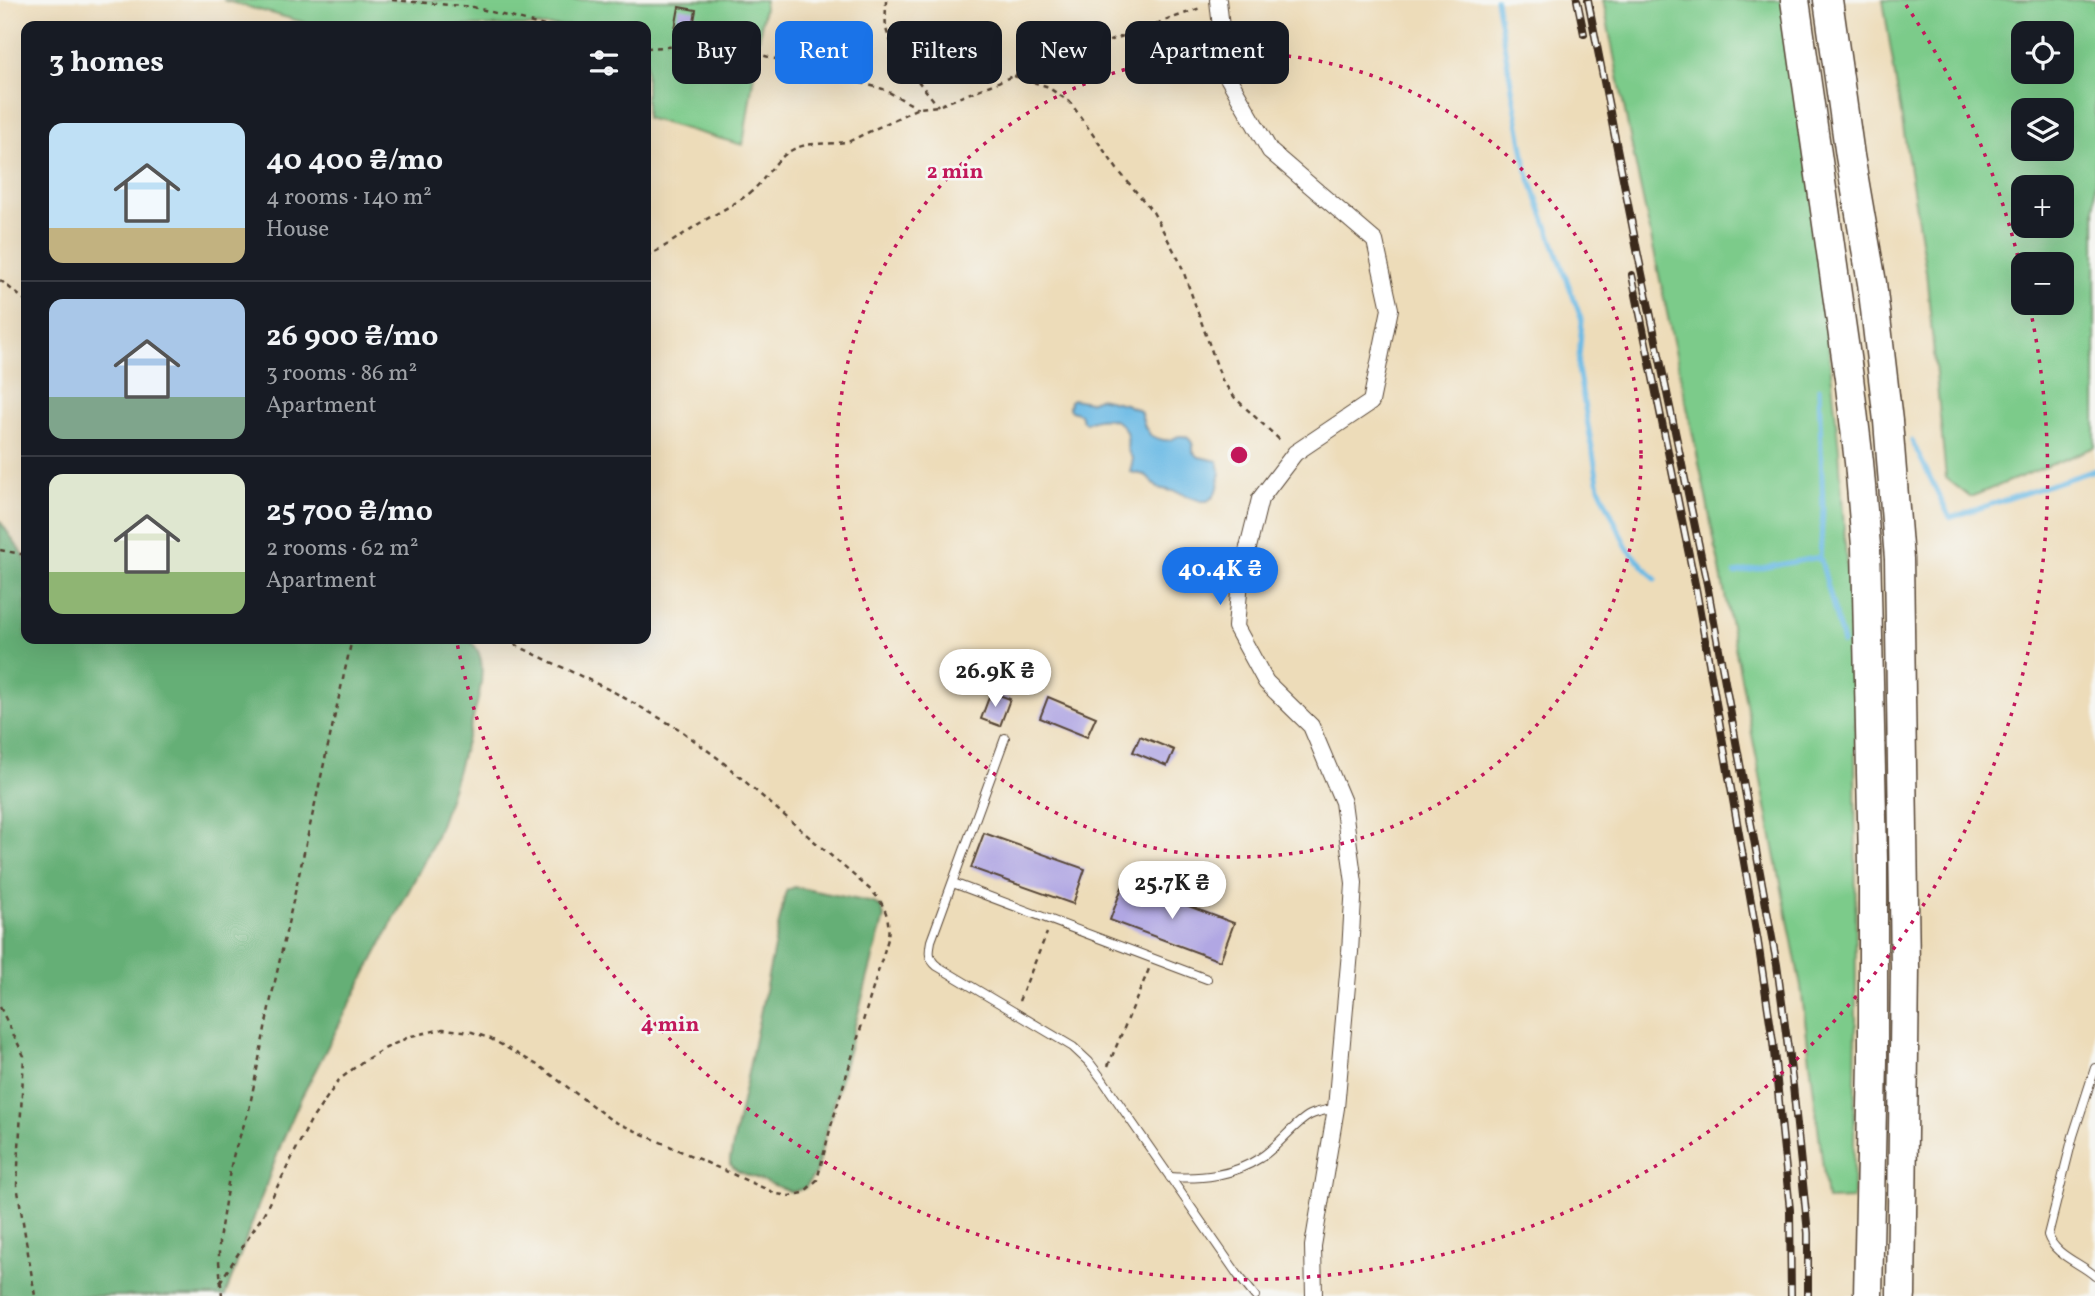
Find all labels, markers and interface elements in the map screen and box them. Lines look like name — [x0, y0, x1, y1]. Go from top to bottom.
chip: Buy — [672, 21, 761, 84]
chip: Rent — [775, 21, 873, 84]
chip: Filters — [887, 21, 1002, 84]
chip: New — [1016, 21, 1111, 84]
chip: Apartment — [1125, 21, 1289, 84]
map controls — [2011, 21, 2074, 315]
button: locate — [2011, 21, 2074, 84]
text: 3 homes — [49, 42, 164, 84]
icon: filters — [585, 44, 623, 82]
button: layers — [2011, 98, 2074, 161]
text: 40 400 ₴/mo — [266, 140, 443, 182]
icon: home — [105, 151, 189, 235]
text: 2 min — [927, 158, 983, 187]
button: + — [2011, 175, 2074, 238]
text: 4 rooms · 140 m² — [266, 182, 432, 214]
text: House — [266, 214, 329, 246]
button: − — [2011, 252, 2074, 315]
text: 26 900 ₴/mo — [266, 316, 438, 358]
icon: home — [105, 327, 189, 411]
text: 3 rooms · 86 m² — [266, 358, 417, 390]
text: Apartment — [266, 390, 377, 422]
centre of rings — [1227, 443, 1251, 467]
text: 25 700 ₴/mo — [266, 491, 433, 533]
icon: home — [105, 502, 189, 586]
text: 2 rooms · 62 m² — [266, 533, 418, 565]
pin: 40.4K ₴ — [1155, 548, 1285, 607]
text: 40.4K ₴ — [1178, 554, 1262, 586]
text: Apartment — [266, 565, 377, 597]
pin: 26.9K ₴ — [930, 650, 1060, 709]
text: 26.9K ₴ — [955, 656, 1035, 688]
pin: 25.7K ₴ — [1107, 862, 1237, 921]
text: 25.7K ₴ — [1134, 868, 1210, 900]
text: 4 min — [641, 1011, 699, 1040]

